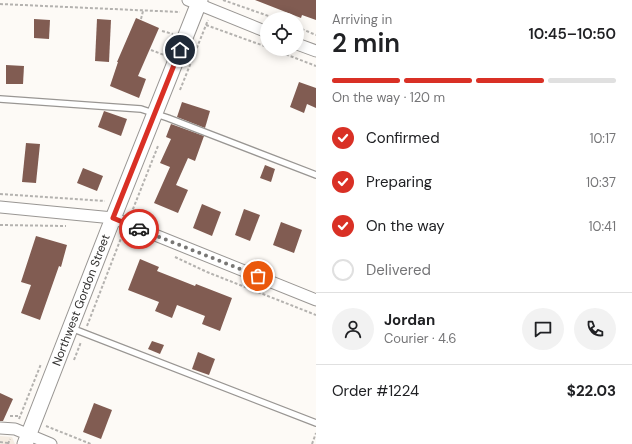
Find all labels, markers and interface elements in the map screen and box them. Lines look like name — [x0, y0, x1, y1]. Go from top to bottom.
text: Arriving in — [332, 11, 392, 28]
map controls — [260, 12, 304, 56]
button: locate — [260, 12, 304, 56]
text: 10:45–10:50 — [529, 24, 616, 44]
text: 2 min — [332, 26, 400, 60]
pin — [163, 33, 197, 67]
icon: home — [169, 39, 191, 61]
text: On the way · 120 m — [332, 89, 445, 106]
icon: check — [332, 127, 354, 149]
text: Confirmed — [366, 128, 440, 148]
text: 10:17 — [589, 130, 616, 147]
icon: check — [332, 171, 354, 193]
text: Preparing — [366, 172, 432, 192]
text: 10:37 — [586, 174, 616, 191]
courier — [119, 209, 159, 249]
icon: check — [332, 215, 354, 237]
text: On the way — [366, 216, 445, 236]
icon: car — [128, 218, 150, 240]
text: 10:41 — [588, 218, 616, 235]
street label: Northwest Gordon Street — [48, 232, 114, 368]
pin — [241, 259, 275, 293]
text: Delivered — [366, 260, 431, 280]
icon: bag — [247, 265, 269, 287]
button: person — [332, 308, 374, 350]
button: chat — [522, 308, 564, 350]
button: phone — [574, 308, 616, 350]
text: Jordan — [384, 310, 435, 330]
text: Courier · 4.6 — [384, 330, 456, 347]
text: Order #1224 — [332, 381, 419, 401]
text: $22.03 — [567, 381, 616, 401]

